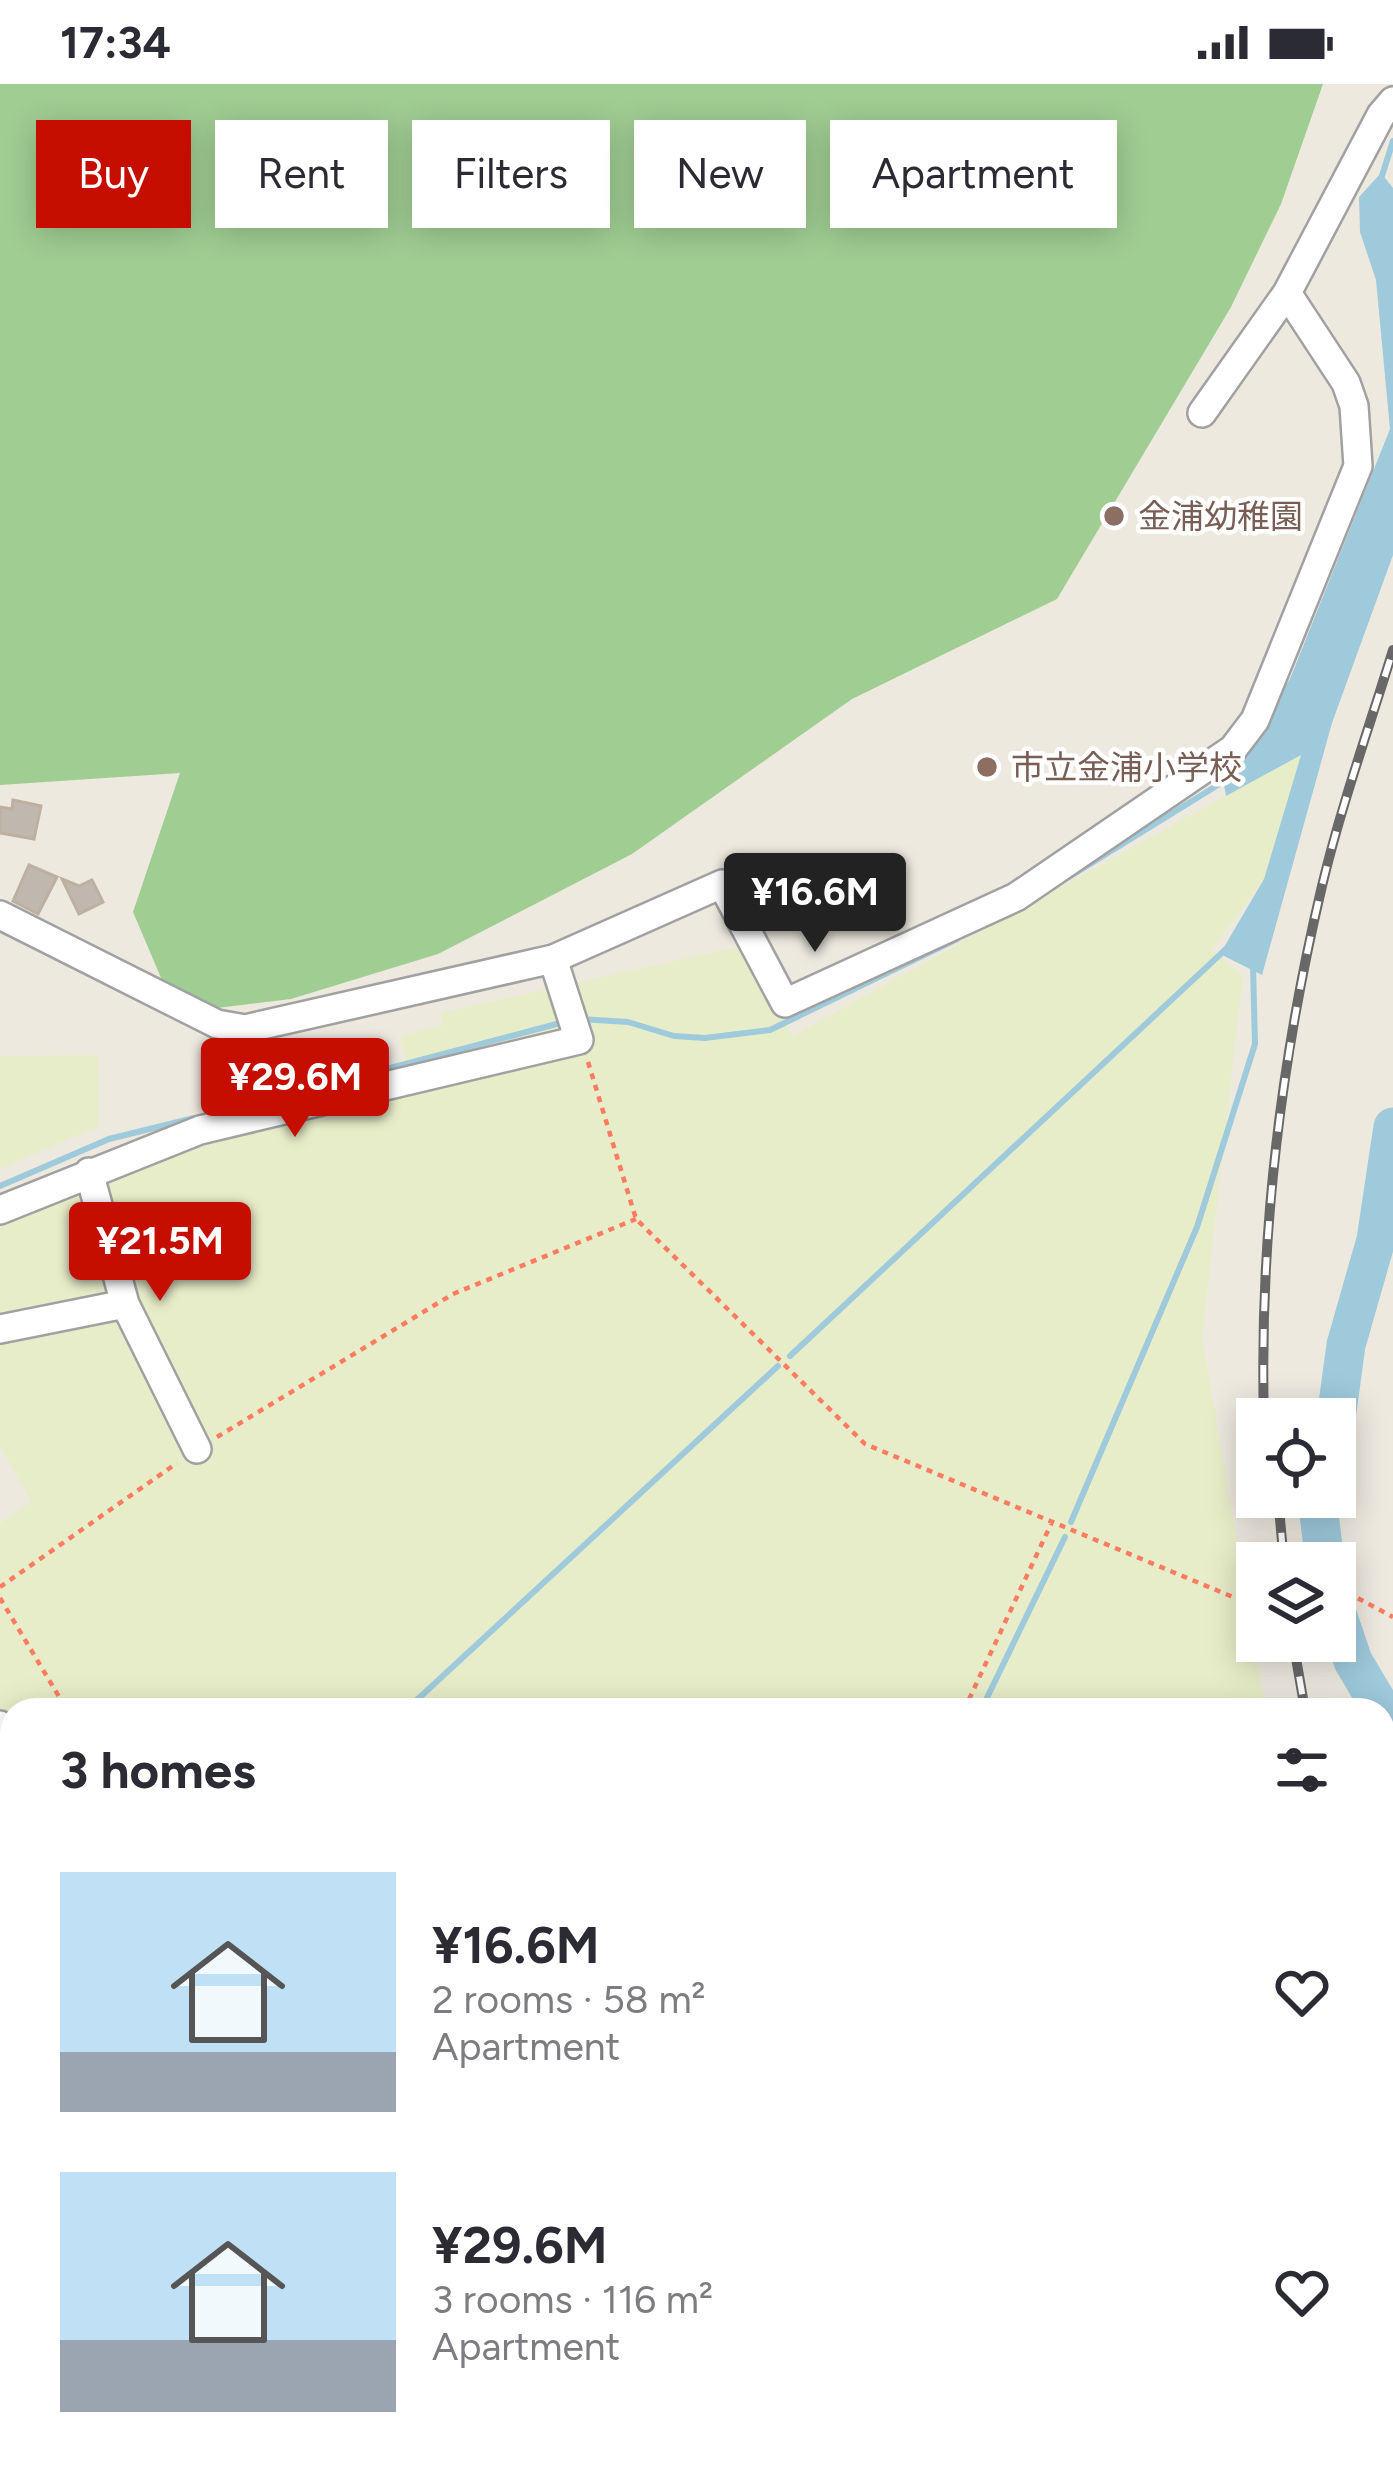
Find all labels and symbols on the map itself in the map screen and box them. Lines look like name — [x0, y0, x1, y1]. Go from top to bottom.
place label: 金浦幼稚園 — [1138, 497, 1303, 536]
marker: 金浦幼稚園 — [1101, 503, 1127, 529]
place label: 市立金浦小学校 — [1011, 748, 1242, 787]
marker: 市立金浦小学校 — [974, 754, 1000, 780]
pin: ¥16.6M — [717, 853, 913, 955]
pin: ¥29.6M — [197, 1038, 393, 1140]
pin: ¥21.5M — [62, 1202, 258, 1304]

